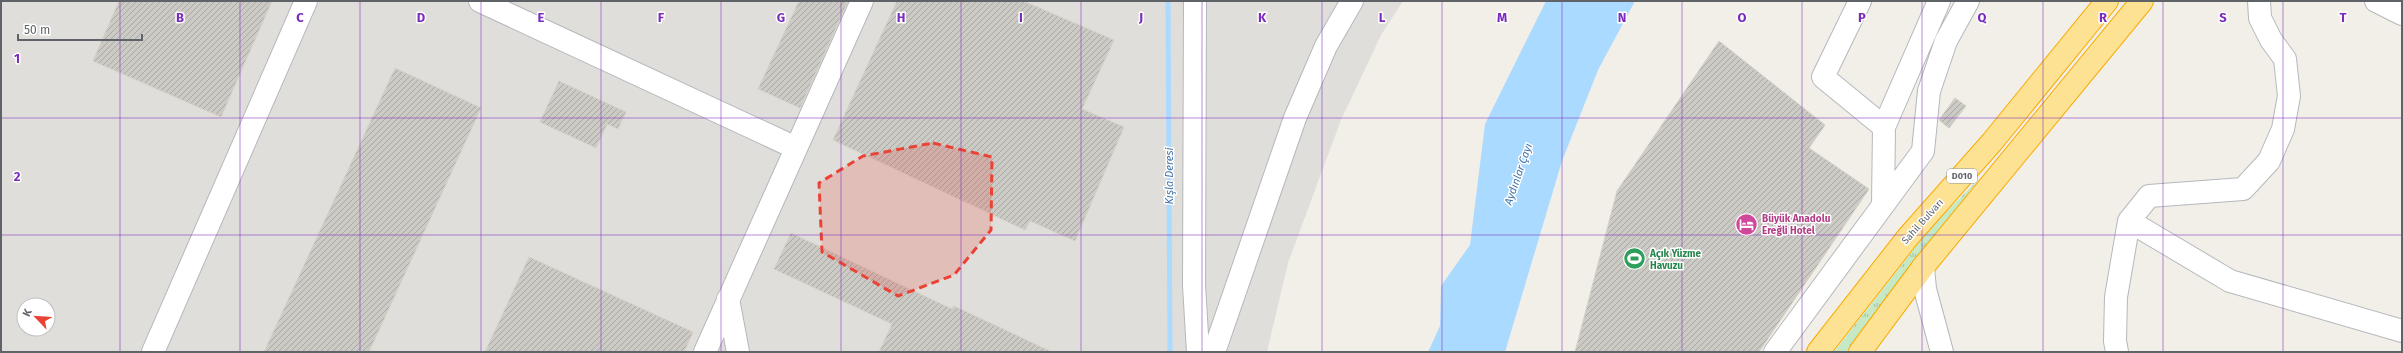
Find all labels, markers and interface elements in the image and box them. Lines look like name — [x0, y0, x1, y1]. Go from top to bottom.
text: B — [176, 10, 184, 25]
text: C — [296, 10, 304, 25]
text: D — [417, 10, 426, 25]
text: E — [538, 10, 545, 25]
text: F — [658, 10, 665, 25]
text: G — [777, 10, 785, 25]
text: H — [897, 10, 905, 25]
text: I — [1019, 10, 1023, 25]
text: J — [1138, 10, 1143, 25]
text: K — [1258, 10, 1267, 25]
text: L — [1379, 10, 1386, 25]
text: M — [1497, 10, 1507, 25]
text: N — [1618, 10, 1626, 25]
text: O — [1738, 10, 1747, 25]
text: P — [1858, 10, 1866, 25]
text: Q — [1978, 10, 1988, 25]
text: R — [2099, 10, 2108, 25]
text: S — [2219, 10, 2227, 25]
text: T — [2339, 10, 2347, 25]
scale bar — [18, 16, 142, 42]
text: 50 m — [24, 23, 50, 37]
text: 1 — [14, 51, 20, 66]
water label: Aydınlar Çayı — [1502, 142, 1535, 208]
water label: Kışla Deresi — [1163, 147, 1176, 205]
text: 2 — [14, 169, 21, 184]
road number: D010 — [1947, 169, 1977, 183]
street label: Sahil Bulvarı — [1899, 197, 1946, 247]
hotel icon: Büyük Anadolu Ereğli Hotel — [1733, 211, 1759, 237]
place label: Büyük Anadolu Ereğli Hotel — [1762, 213, 1831, 237]
sports icon: Açık Yüzme Havuzu — [1622, 246, 1648, 272]
place label: Açık Yüzme Havuzu — [1649, 248, 1702, 272]
north arrow — [16, 297, 56, 337]
text: K — [20, 306, 35, 319]

